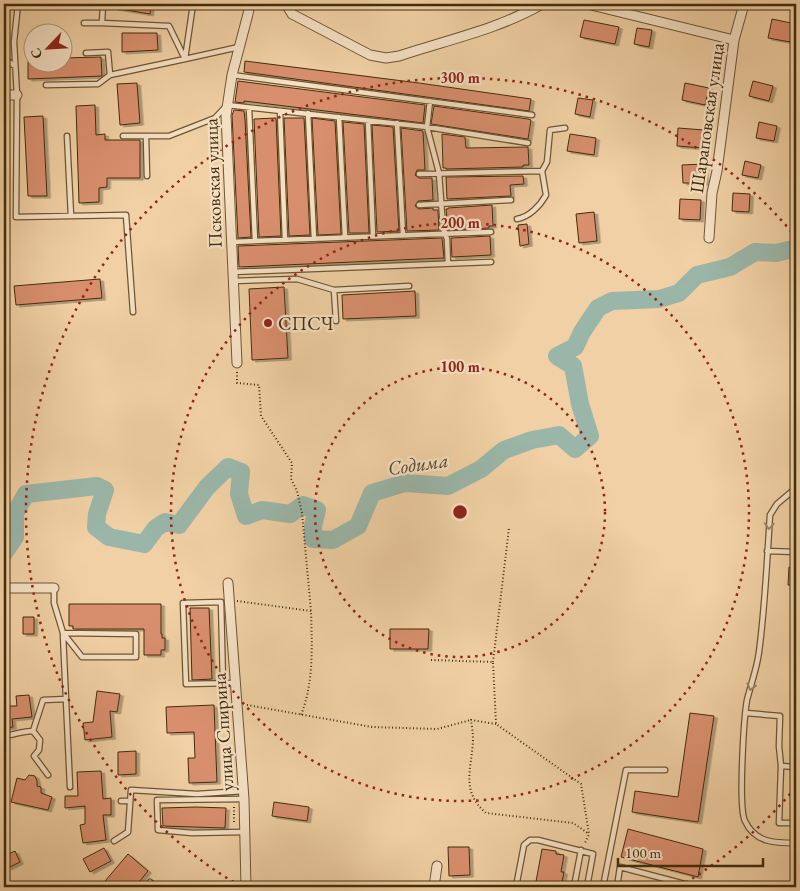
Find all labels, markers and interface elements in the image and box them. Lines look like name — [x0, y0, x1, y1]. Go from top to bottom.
north arrow — [22, 22, 72, 72]
street label: Шараповская улица — [684, 41, 730, 195]
text: С — [26, 45, 46, 62]
text: 300 m — [440, 68, 480, 87]
street label: Псковская улица — [198, 117, 228, 248]
text: 200 m — [440, 213, 480, 232]
place label: СПСЧ — [278, 311, 334, 336]
marker: СПСЧ — [262, 317, 274, 329]
text: 100 m — [440, 357, 480, 376]
water label: Содима — [386, 447, 450, 481]
centre of rings — [451, 503, 469, 521]
one-way arrow — [764, 522, 775, 530]
street label: улица Спирина — [206, 672, 240, 792]
one-way arrow — [746, 682, 757, 691]
scale bar — [618, 836, 762, 868]
text: 100 m — [625, 843, 662, 862]

